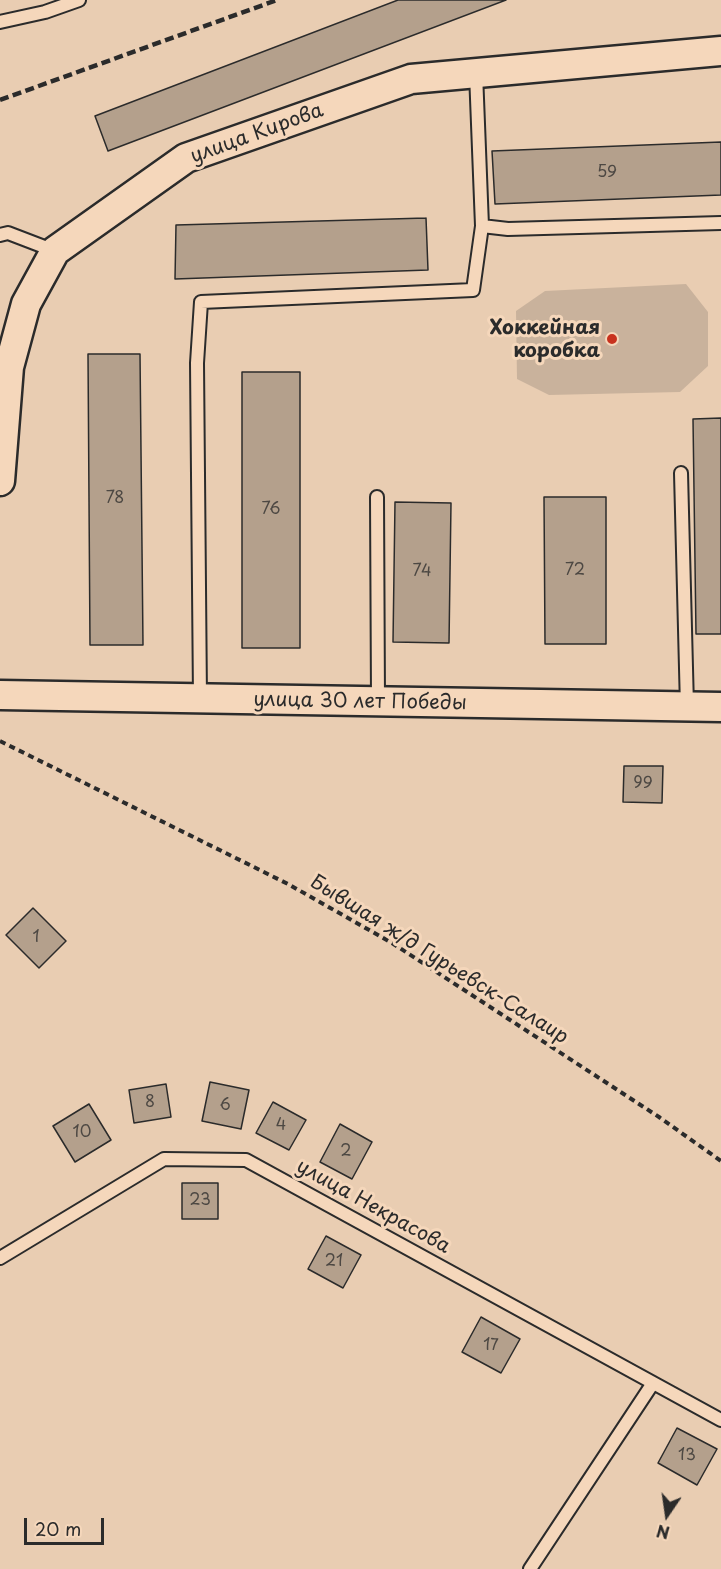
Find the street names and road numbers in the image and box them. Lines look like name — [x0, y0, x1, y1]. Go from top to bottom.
street label: улица Кирова — [187, 99, 327, 169]
street label: улица 30 лет Победы — [253, 688, 467, 716]
street label: Бывшая ж/д Гурьевск-Салаир — [306, 870, 572, 1050]
street label: улица Некрасова — [292, 1155, 454, 1259]

